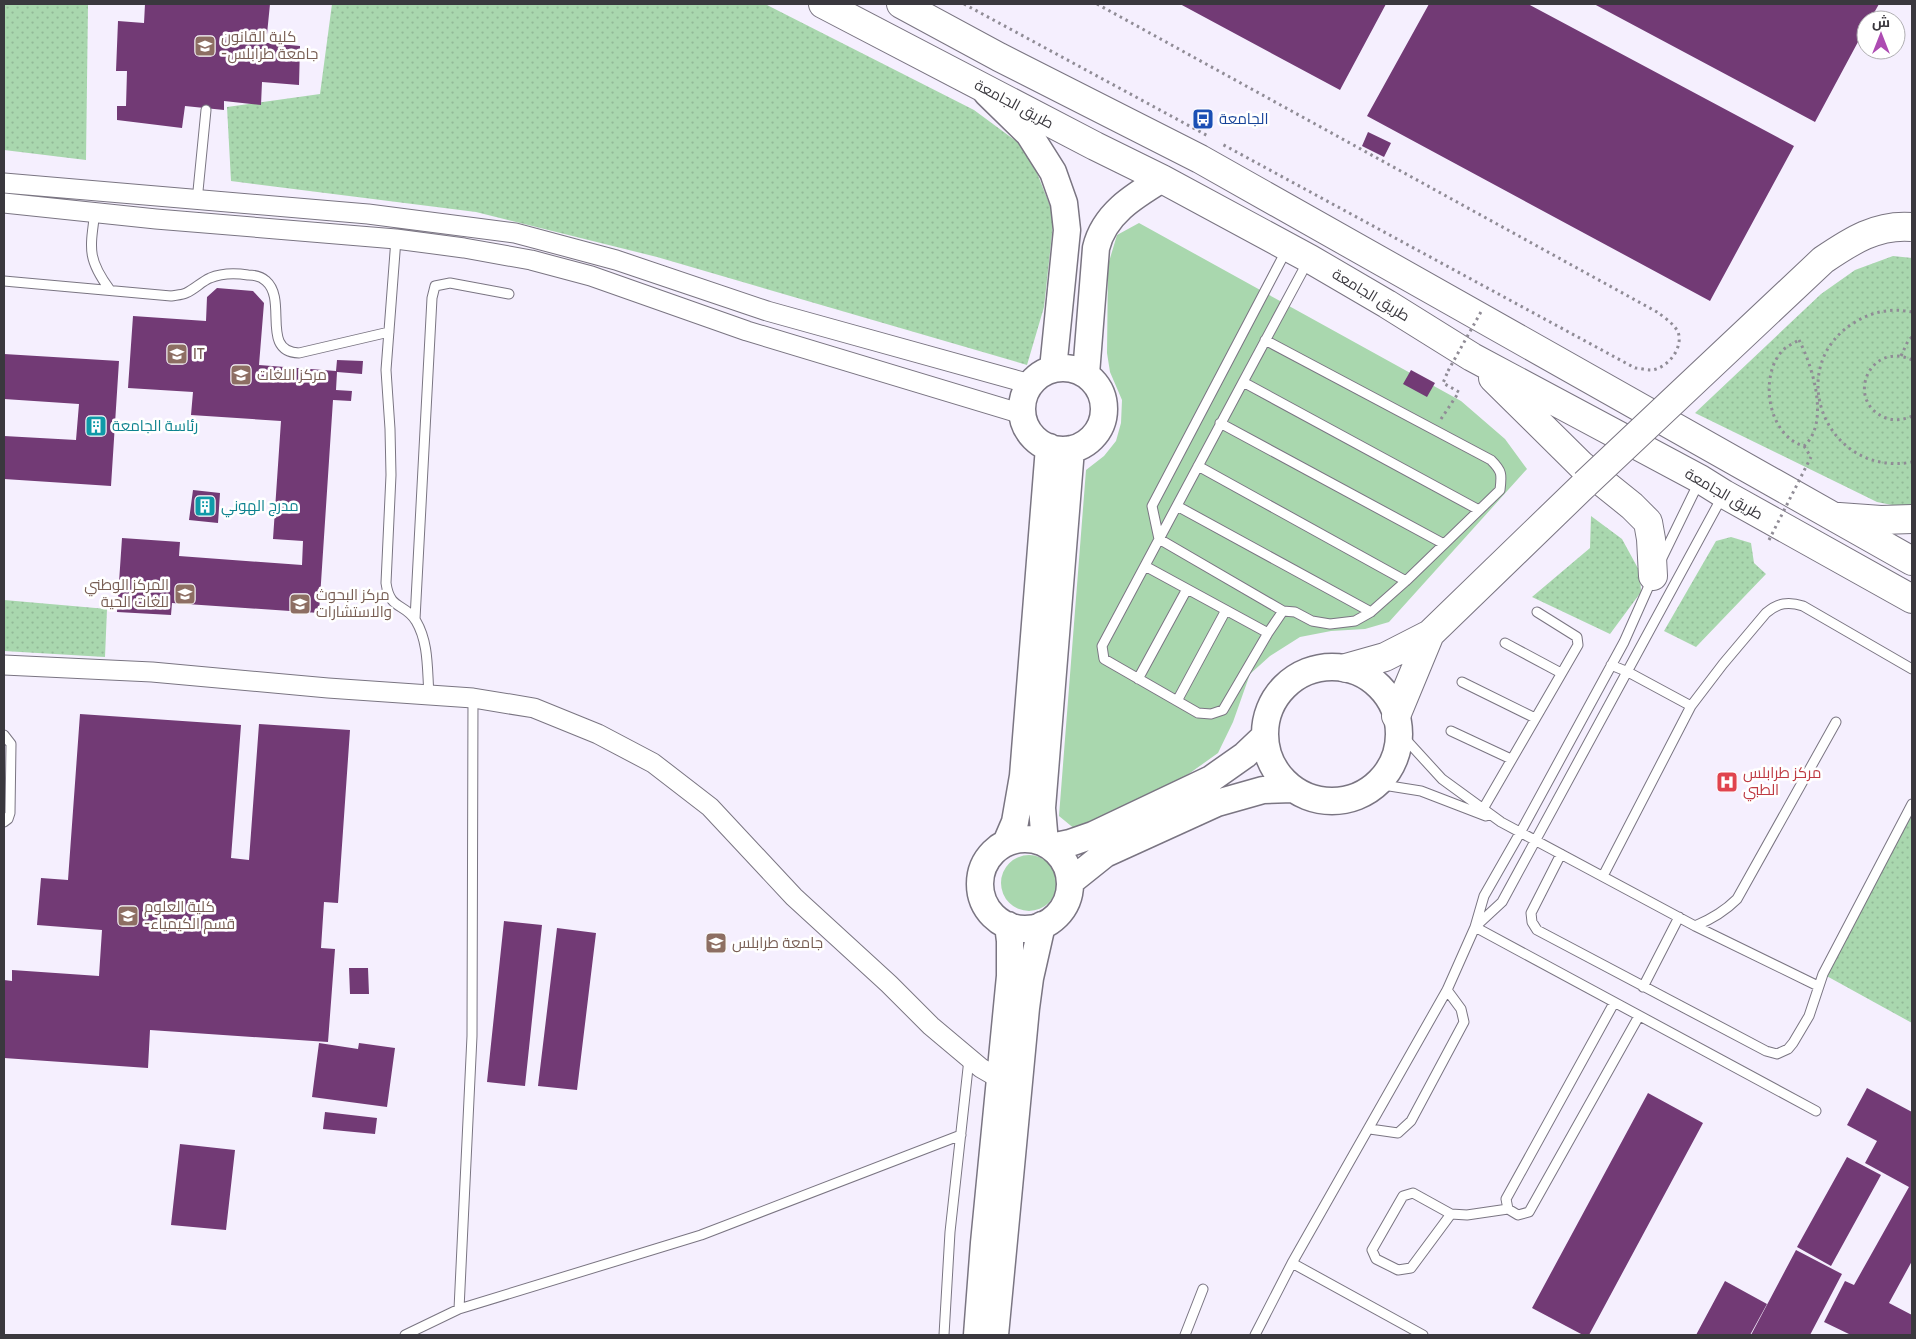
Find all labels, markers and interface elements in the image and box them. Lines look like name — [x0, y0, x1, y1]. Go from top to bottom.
north arrow — [1856, 10, 1906, 60]
text: ش — [1872, 13, 1890, 31]
place label: كلية القانون -جامعة طرابلس — [221, 28, 318, 64]
school or university icon: كلية القانون -جامعة طرابلس — [193, 34, 217, 58]
street label: طريق الجامعة — [971, 76, 1057, 133]
bus stop icon: الجامعة — [1191, 107, 1215, 131]
place label: الجامعة — [1219, 110, 1268, 128]
street label: طريق الجامعة — [1329, 265, 1413, 326]
school or university icon: IT — [165, 342, 189, 366]
place label: IT — [193, 345, 205, 363]
school or university icon: مركز اللغات — [229, 363, 253, 387]
place label: مركز اللغات — [257, 366, 327, 384]
building icon: رئاسة الجامعة — [84, 414, 108, 438]
place label: رئاسة الجامعة — [112, 417, 198, 435]
street label: طريق الجامعة — [1681, 464, 1766, 524]
building icon: مدرج الهوني — [193, 494, 217, 518]
place label: مدرج الهوني — [221, 497, 299, 518]
place label: المركز الوطني للغات الحية — [84, 576, 169, 611]
school or university icon: المركز الوطني للغات الحية — [173, 582, 197, 606]
place label: مركز البحوث والاستشارات — [316, 586, 392, 621]
school or university icon: مركز البحوث والاستشارات — [288, 592, 312, 616]
place label: مركز طرابلس الطبي — [1743, 764, 1821, 802]
hospital icon: مركز طرابلس الطبي — [1715, 770, 1739, 794]
place label: كلية العلوم -قسم الكيمياء — [144, 898, 235, 934]
school or university icon: كلية العلوم -قسم الكيمياء — [116, 904, 140, 928]
school or university icon: جامعة طرابلس — [704, 931, 728, 955]
place label: جامعة طرابلس — [732, 934, 823, 953]

